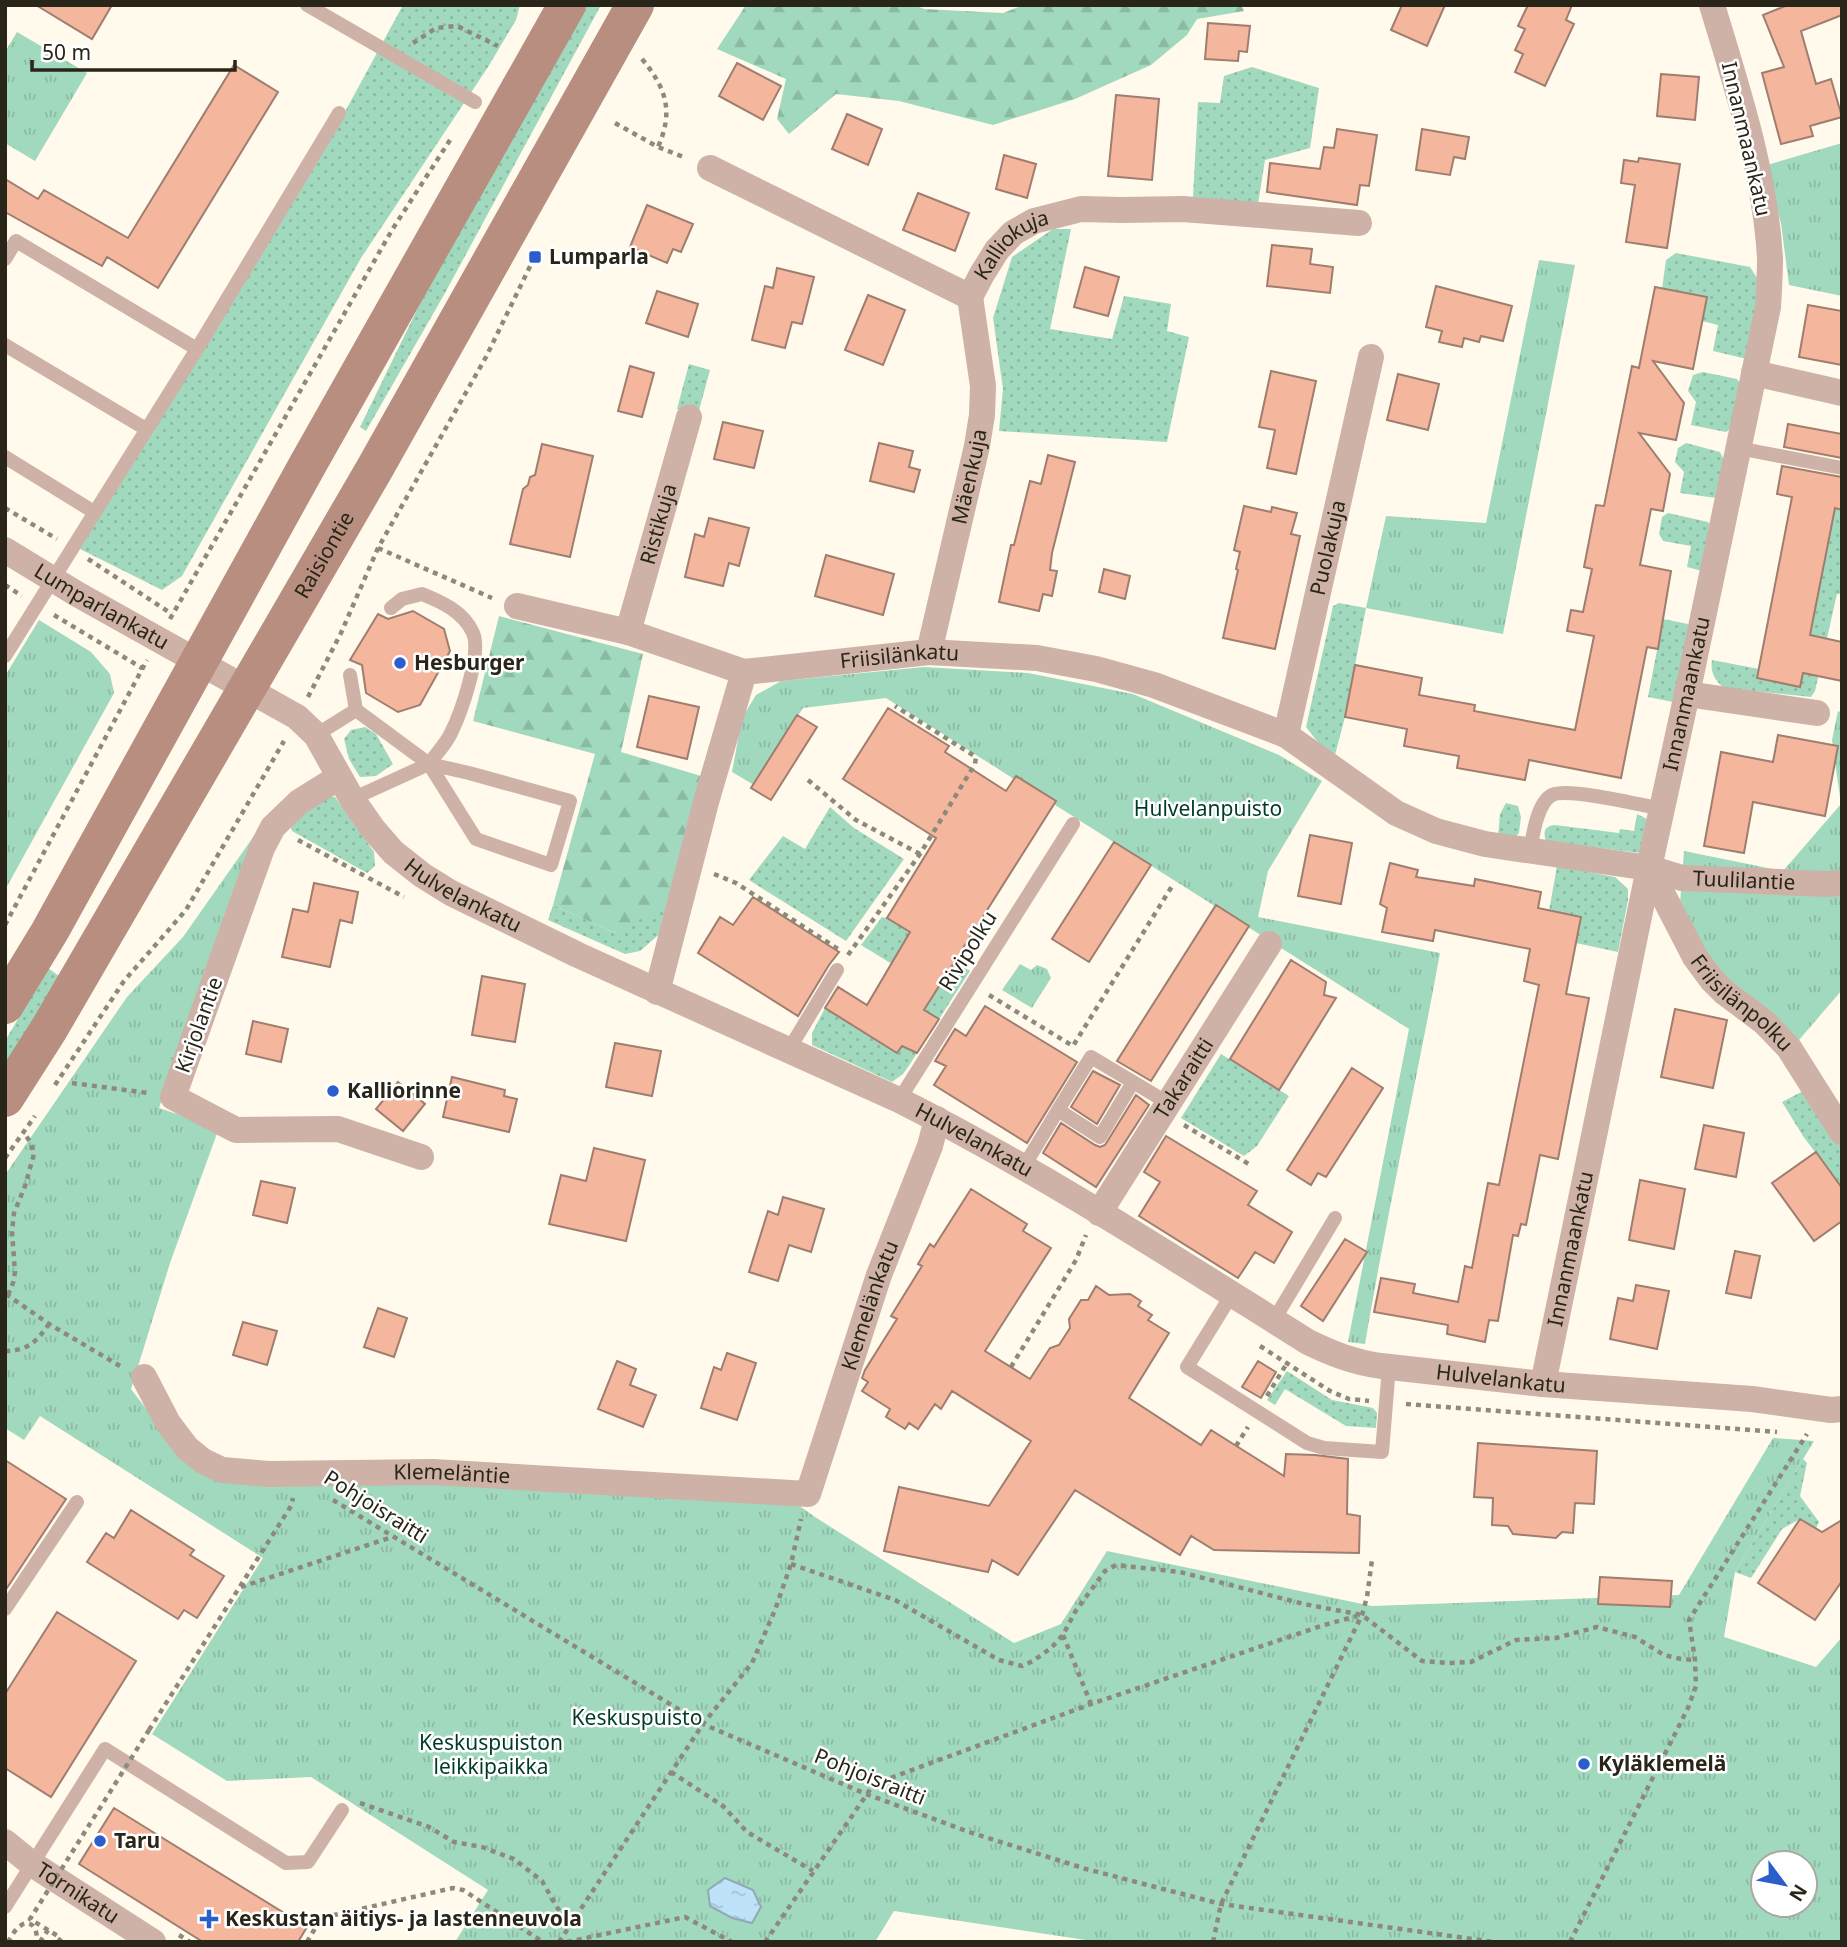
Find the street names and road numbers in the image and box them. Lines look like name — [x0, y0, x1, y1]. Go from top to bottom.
street label: Innanmaankatu — [1716, 59, 1778, 219]
street label: Kalliokuja — [967, 203, 1051, 285]
street label: Mäenkuja — [944, 427, 993, 527]
street label: Ristikuja — [633, 480, 682, 568]
street label: Puolakuja — [1303, 497, 1351, 598]
street label: Raisiontie — [287, 506, 360, 603]
street label: Lumparlankatu — [29, 556, 174, 656]
street label: Innanmaankatu — [1656, 614, 1716, 774]
street label: Friisilänkatu — [838, 637, 960, 675]
street label: Hulvelankatu — [399, 851, 527, 938]
street label: Tuulilantie — [1692, 863, 1796, 896]
street label: Rivipolku — [931, 905, 1003, 996]
street label: Friisilänpolku — [1685, 948, 1800, 1057]
street label: Kirjolantie — [168, 973, 228, 1077]
street label: Takaraitti — [1147, 1032, 1219, 1124]
street label: Hulvelankatu — [911, 1096, 1039, 1183]
street label: Innanmaankatu — [1540, 1169, 1599, 1329]
street label: Klemelänkatu — [834, 1236, 904, 1374]
street label: Hulvelankatu — [1435, 1357, 1567, 1399]
street label: Klemeläntie — [393, 1456, 511, 1490]
street label: Pohjoisraitti — [319, 1463, 434, 1549]
street label: Pohjoisraitti — [810, 1741, 930, 1811]
street label: Tornikatu — [31, 1855, 125, 1930]

